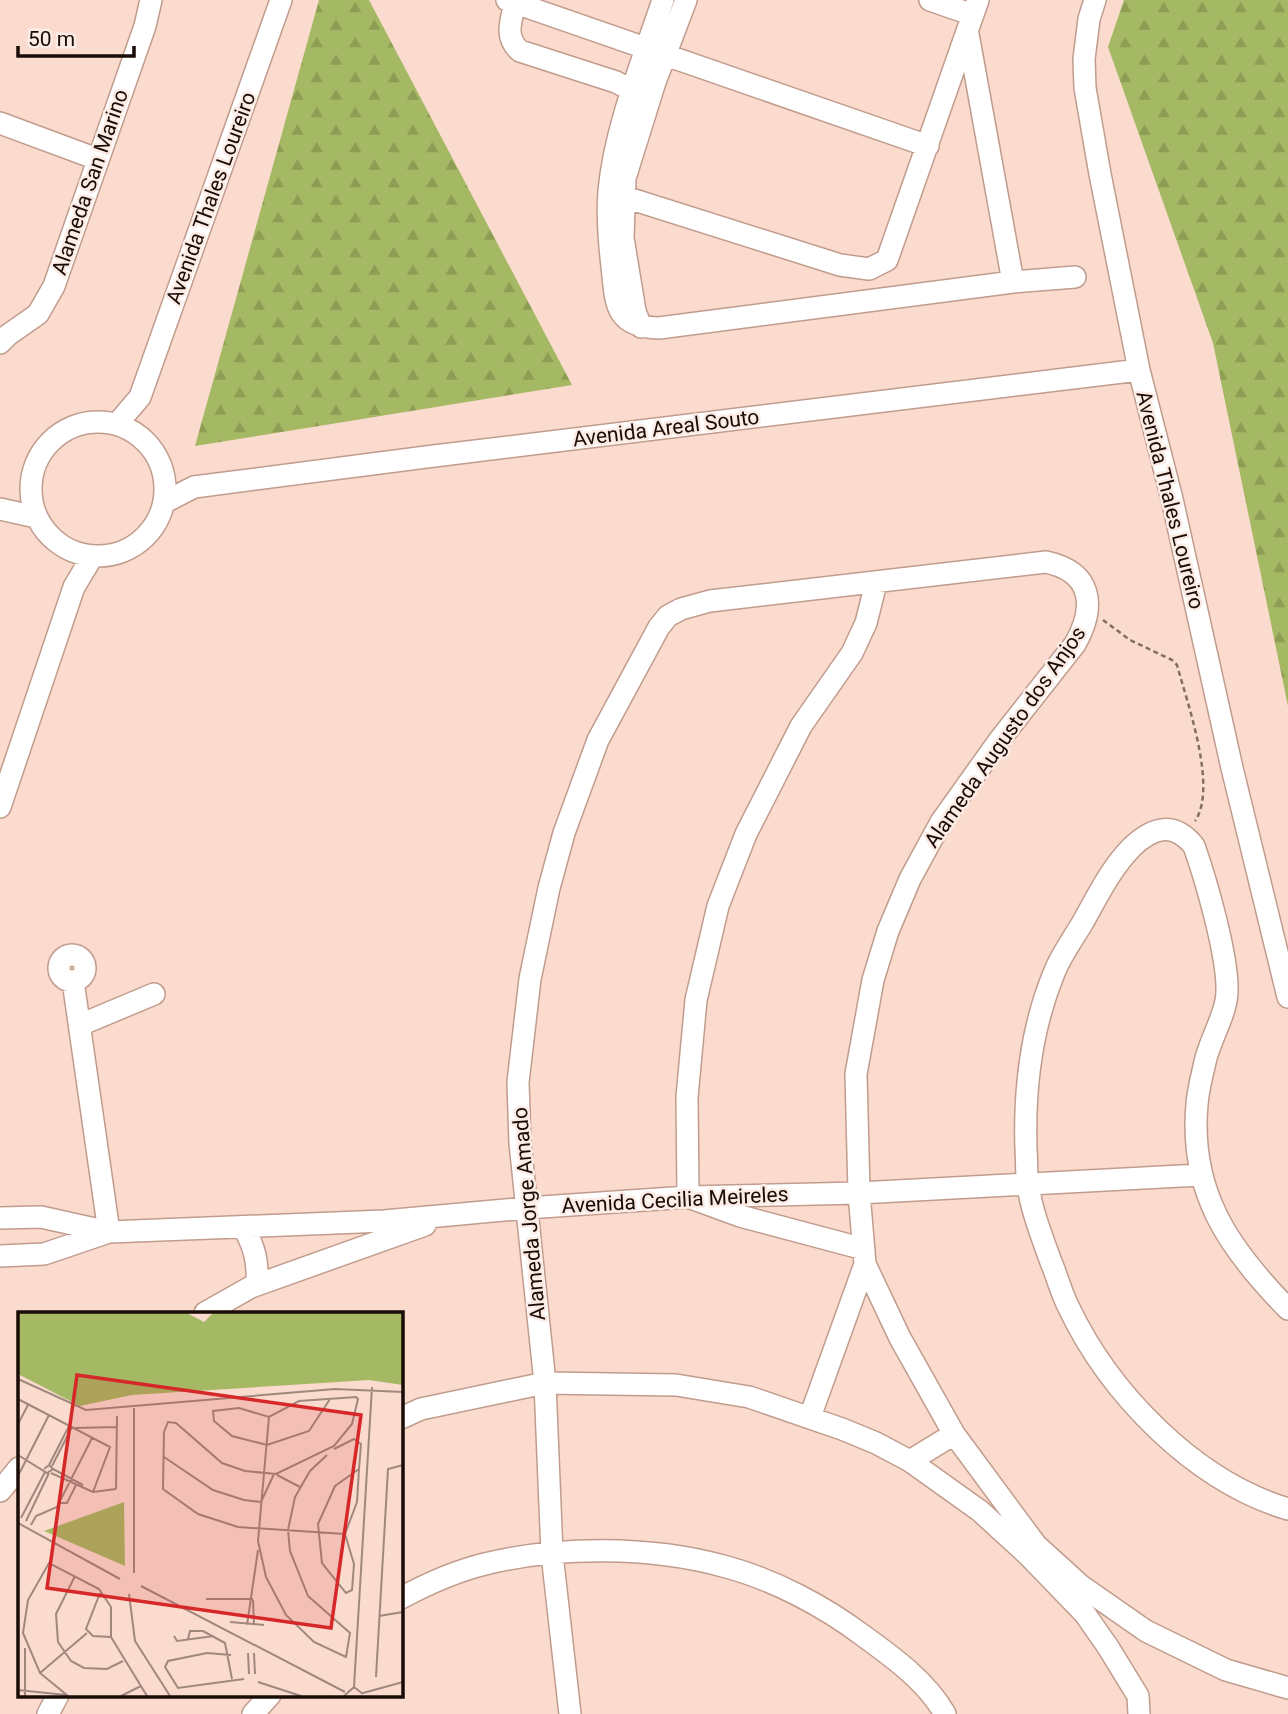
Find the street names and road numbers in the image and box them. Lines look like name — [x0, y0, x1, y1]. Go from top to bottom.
street label: Alameda San Marino — [47, 86, 133, 278]
street label: Avenida Thales Loureiro — [161, 89, 261, 307]
street label: Avenida Thales Loureiro — [1131, 388, 1209, 612]
street label: Avenida Areal Souto — [571, 405, 761, 451]
street label: Alameda Augusto dos Anjos — [919, 622, 1091, 852]
street label: Alameda Jorge Amado — [508, 1106, 550, 1322]
street label: Avenida Cecilia Meireles — [561, 1182, 789, 1218]

